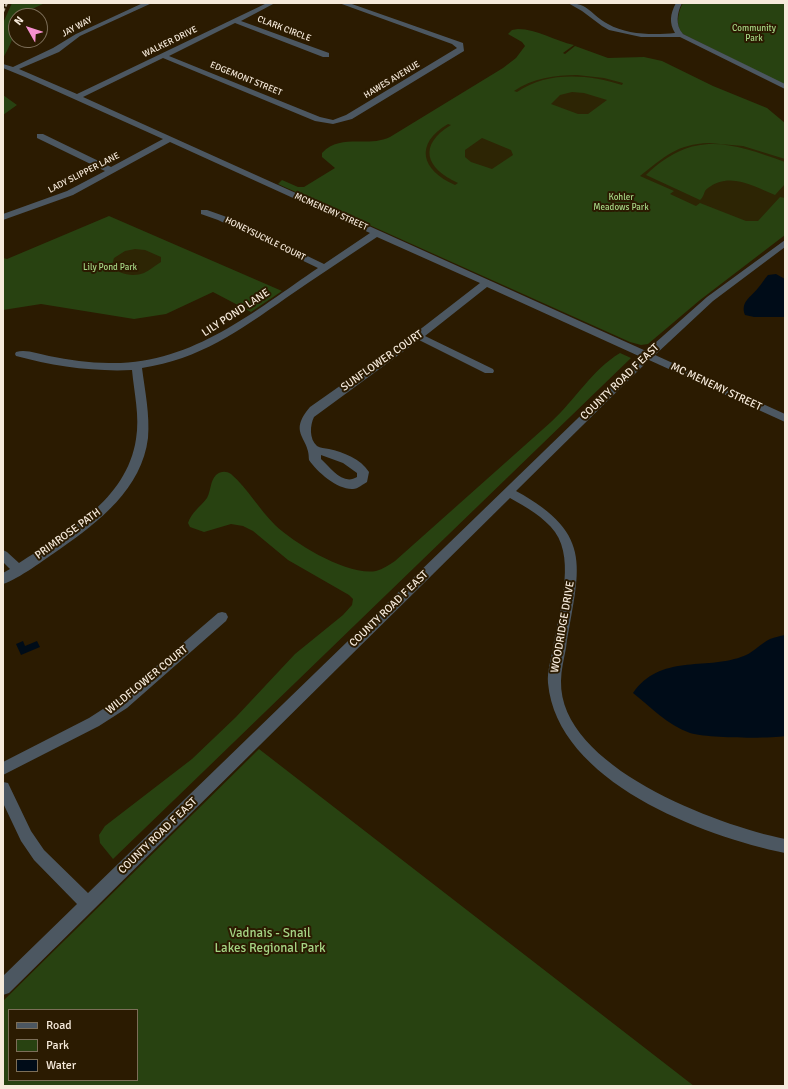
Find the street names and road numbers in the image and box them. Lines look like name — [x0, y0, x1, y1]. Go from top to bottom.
street label: CLARK CIRCLE — [256, 14, 312, 44]
street label: JAY WAY — [60, 15, 94, 39]
street label: WALKER DRIVE — [141, 24, 199, 60]
street label: HAWES AVENUE — [362, 59, 422, 101]
street label: EDGEMONT STREET — [208, 60, 284, 98]
street label: LADY SLIPPER LANE — [47, 150, 121, 196]
street label: MCMENEMY STREET — [293, 191, 369, 233]
street label: HONEYSUCKLE COURT — [223, 215, 307, 263]
street label: LILY POND LANE — [200, 286, 272, 340]
street label: SUNFLOWER COURT — [339, 328, 425, 394]
street label: COUNTY ROAD F EAST — [578, 341, 662, 423]
street label: MC MENEMY STREET — [668, 360, 764, 414]
street label: PRIMROSE PATH — [33, 506, 103, 562]
street label: COUNTY ROAD F EAST — [347, 568, 431, 650]
street label: WOODRIDGE DRIVE — [548, 580, 578, 674]
street label: WILDFLOWER COURT — [103, 643, 191, 717]
street label: COUNTY ROAD F EAST — [116, 795, 200, 877]

